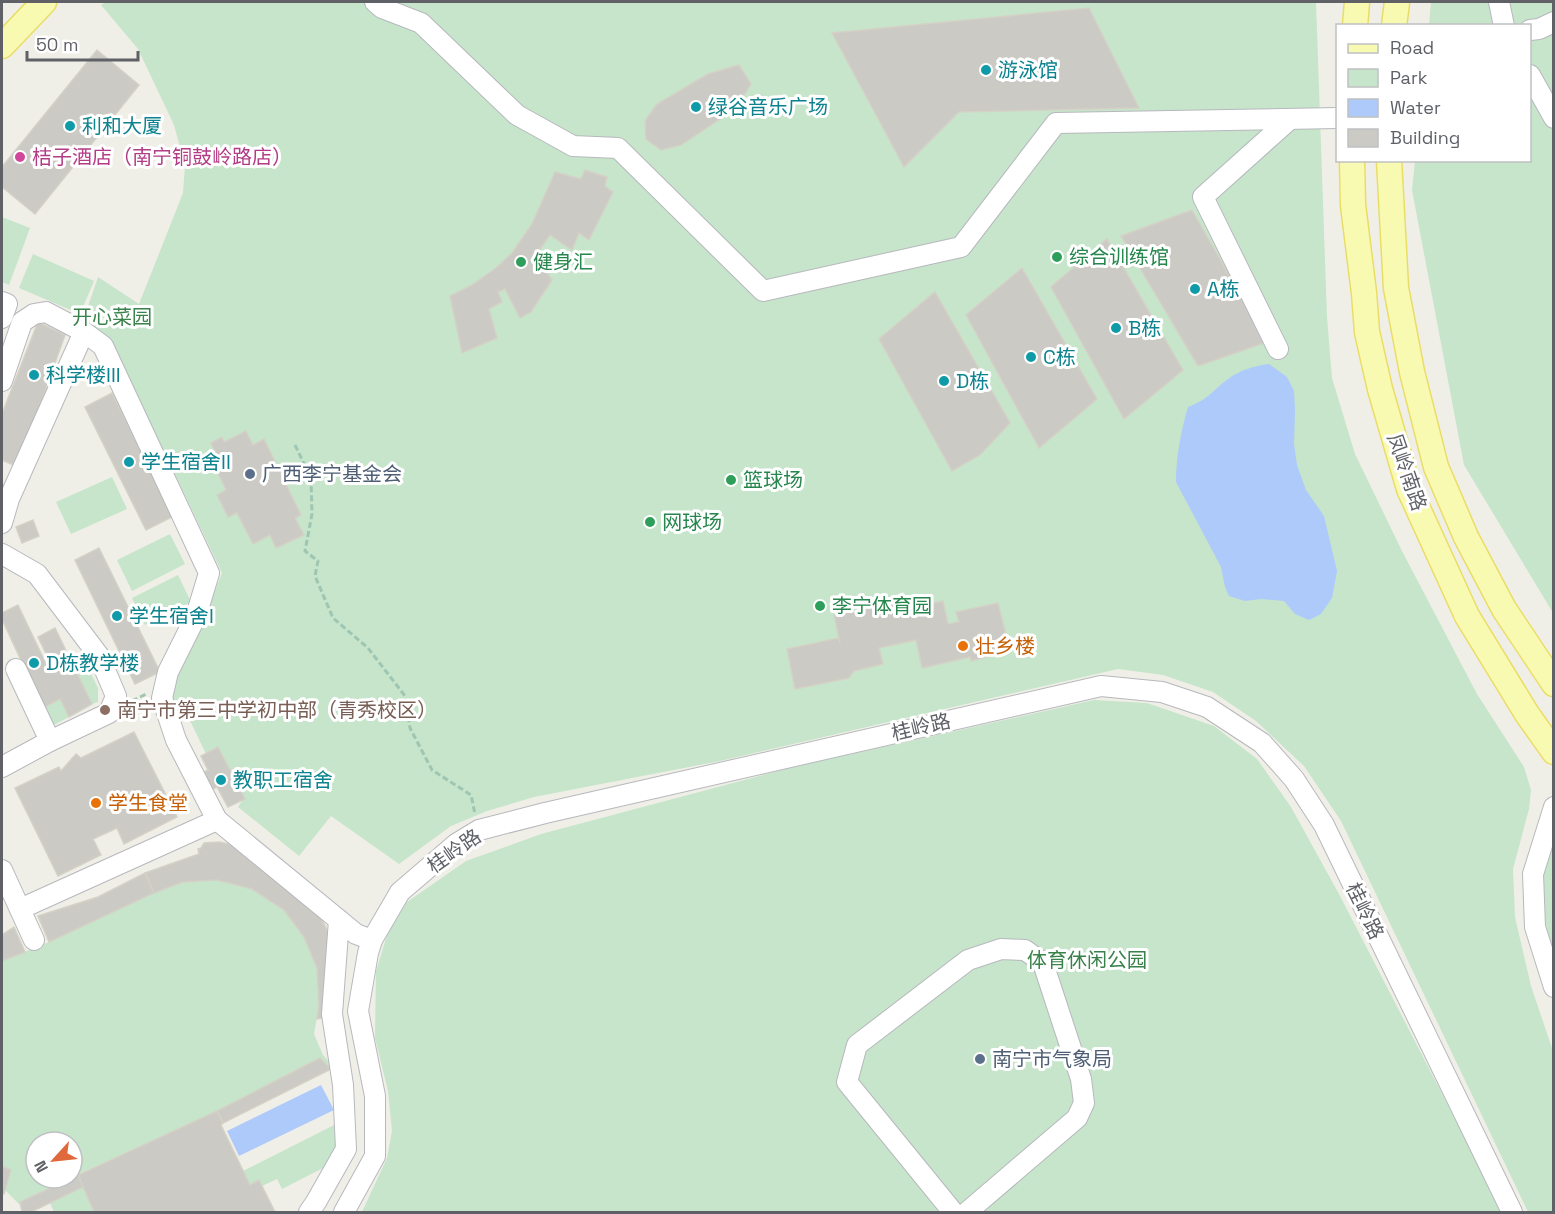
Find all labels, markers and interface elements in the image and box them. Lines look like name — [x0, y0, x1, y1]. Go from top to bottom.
scale bar — [27, 24, 138, 62]
legend — [1336, 24, 1531, 162]
text: 50 m — [36, 33, 78, 56]
text: Road — [1390, 36, 1434, 59]
place label: 游泳馆 — [998, 57, 1058, 83]
marker: 游泳馆 — [979, 63, 993, 77]
text: Park — [1390, 66, 1428, 89]
place label: 绿谷音乐广场 — [708, 94, 828, 120]
text: Water — [1390, 96, 1441, 119]
marker: 绿谷音乐广场 — [689, 100, 703, 114]
place label: 利和大厦 — [82, 113, 162, 139]
marker: 利和大厦 — [63, 119, 77, 133]
text: Building — [1390, 126, 1460, 149]
place label: 桔子酒店（南宁铜鼓岭路店） — [32, 144, 292, 170]
marker: 桔子酒店（南宁铜鼓岭路店） — [13, 150, 27, 164]
place label: 综合训练馆 — [1069, 244, 1169, 270]
place label: 健身汇 — [533, 249, 593, 275]
marker: 综合训练馆 — [1050, 250, 1064, 264]
marker: 健身汇 — [514, 255, 528, 269]
place label: A栋 — [1207, 276, 1240, 302]
marker: A栋 — [1188, 282, 1202, 296]
park label: 开心菜园 — [72, 304, 152, 330]
place label: B栋 — [1128, 315, 1161, 341]
marker: B栋 — [1109, 321, 1123, 335]
place label: C栋 — [1043, 344, 1076, 370]
marker: C栋 — [1024, 350, 1038, 364]
place label: 科学楼III — [46, 362, 121, 388]
marker: 科学楼III — [27, 368, 41, 382]
place label: D栋 — [956, 368, 989, 394]
marker: D栋 — [937, 374, 951, 388]
street label: 凤岭南路 — [1382, 430, 1432, 514]
place label: 学生宿舍II — [141, 449, 231, 475]
marker: 学生宿舍II — [122, 455, 136, 469]
place label: 广西李宁基金会 — [262, 461, 402, 487]
marker: 广西李宁基金会 — [243, 467, 257, 481]
place label: 篮球场 — [743, 467, 803, 493]
marker: 篮球场 — [724, 473, 738, 487]
place label: 网球场 — [662, 509, 722, 535]
marker: 网球场 — [643, 515, 657, 529]
place label: 李宁体育园 — [832, 593, 932, 619]
marker: 李宁体育园 — [813, 599, 827, 613]
place label: 学生宿舍I — [129, 603, 214, 629]
marker: 学生宿舍I — [110, 609, 124, 623]
place label: 壮乡楼 — [975, 633, 1035, 659]
marker: 壮乡楼 — [956, 639, 970, 653]
place label: D栋教学楼 — [46, 650, 139, 676]
marker: D栋教学楼 — [27, 656, 41, 670]
place label: 南宁市第三中学初中部（青秀校区） — [117, 697, 437, 723]
marker: 南宁市第三中学初中部（青秀校区） — [98, 703, 112, 717]
street label: 桂岭路 — [889, 708, 953, 746]
place label: 教职工宿舍 — [233, 767, 333, 793]
marker: 教职工宿舍 — [214, 773, 228, 787]
place label: 学生食堂 — [108, 790, 188, 816]
marker: 学生食堂 — [89, 796, 103, 810]
street label: 桂岭路 — [422, 823, 486, 879]
street label: 桂岭路 — [1340, 878, 1390, 944]
park label: 体育休闲公园 — [1027, 947, 1147, 973]
place label: 南宁市气象局 — [992, 1046, 1112, 1072]
marker: 南宁市气象局 — [973, 1052, 987, 1066]
north arrow — [24, 1130, 84, 1190]
text: N — [29, 1157, 53, 1176]

